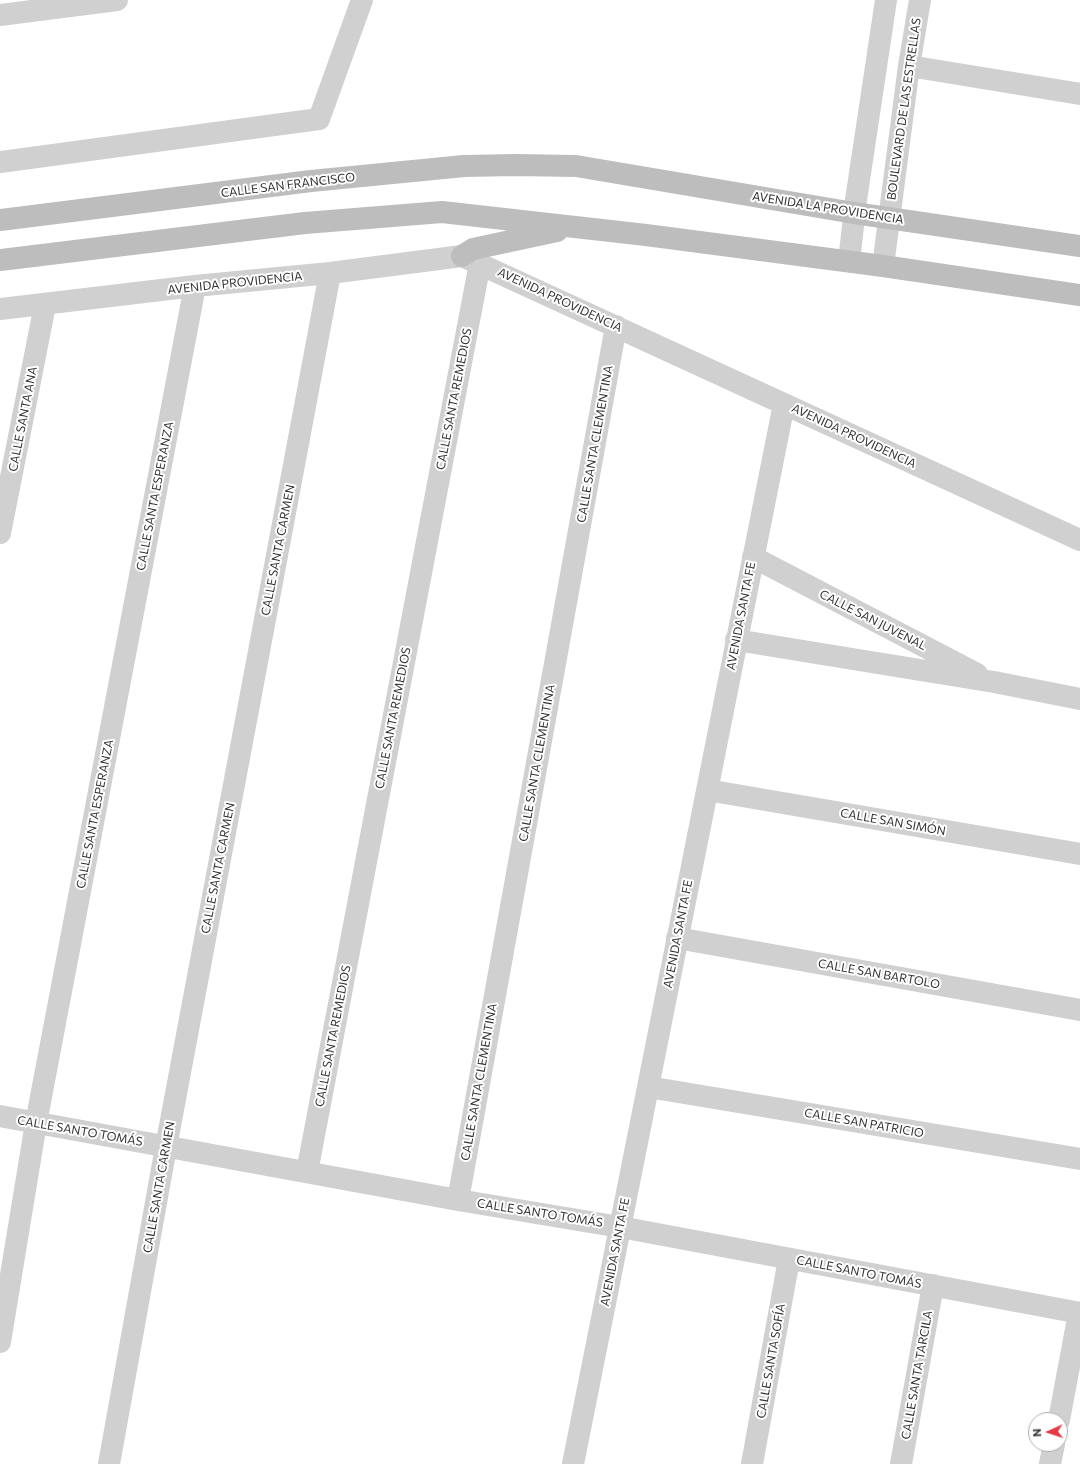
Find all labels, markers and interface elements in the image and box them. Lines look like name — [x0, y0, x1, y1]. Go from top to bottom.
street label: BOULEVARD DE LAS ESTRELLAS — [884, 17, 924, 201]
street label: CALLE SAN FRANCISCO — [220, 170, 356, 200]
street label: AVENIDA LA PROVIDENCIA — [751, 189, 905, 227]
street label: AVENIDA PROVIDENCIA — [496, 265, 624, 335]
street label: AVENIDA PROVIDENCIA — [167, 269, 303, 297]
street label: CALLE SANTA REMEDIOS — [433, 327, 475, 471]
street label: CALLE SANTA CLEMENTINA — [574, 364, 616, 524]
street label: CALLE SANTA ANA — [6, 365, 40, 473]
street label: AVENIDA PROVIDENCIA — [790, 401, 918, 471]
street label: CALLE SANTA ESPERANZA — [133, 420, 177, 572]
street label: CALLE SANTA CARMEN — [258, 483, 298, 617]
street label: AVENIDA SANTA FE — [723, 561, 759, 671]
street label: CALLE SAN JUVENAL — [817, 587, 929, 653]
street label: CALLE SANTA REMEDIOS — [372, 646, 414, 790]
street label: CALLE SANTA CLEMENTINA — [516, 683, 558, 843]
street label: CALLE SANTA ESPERANZA — [73, 738, 117, 890]
street label: CALLE SANTA CARMEN — [198, 801, 238, 935]
street label: CALLE SAN SIMÓN — [839, 806, 947, 838]
street label: AVENIDA SANTA FE — [660, 879, 696, 989]
street label: CALLE SAN BARTOLO — [817, 956, 941, 992]
street label: CALLE SANTA REMEDIOS — [312, 964, 354, 1108]
street label: CALLE SANTA CLEMENTINA — [458, 1002, 500, 1162]
street label: CALLE SAN PATRICIO — [803, 1105, 925, 1141]
street label: CALLE SANTO TOMÁS — [16, 1113, 144, 1149]
street label: CALLE SANTA CARMEN — [140, 1120, 178, 1254]
street label: CALLE SANTO TOMÁS — [476, 1196, 604, 1230]
street label: AVENIDA SANTA FE — [597, 1197, 633, 1307]
street label: CALLE SANTO TOMÁS — [795, 1253, 923, 1291]
street label: CALLE SANTA SOFÍA — [754, 1302, 788, 1420]
street label: CALLE SANTA TARCILA — [899, 1309, 935, 1441]
north arrow — [1028, 1412, 1068, 1452]
text: N — [1030, 1428, 1043, 1437]

